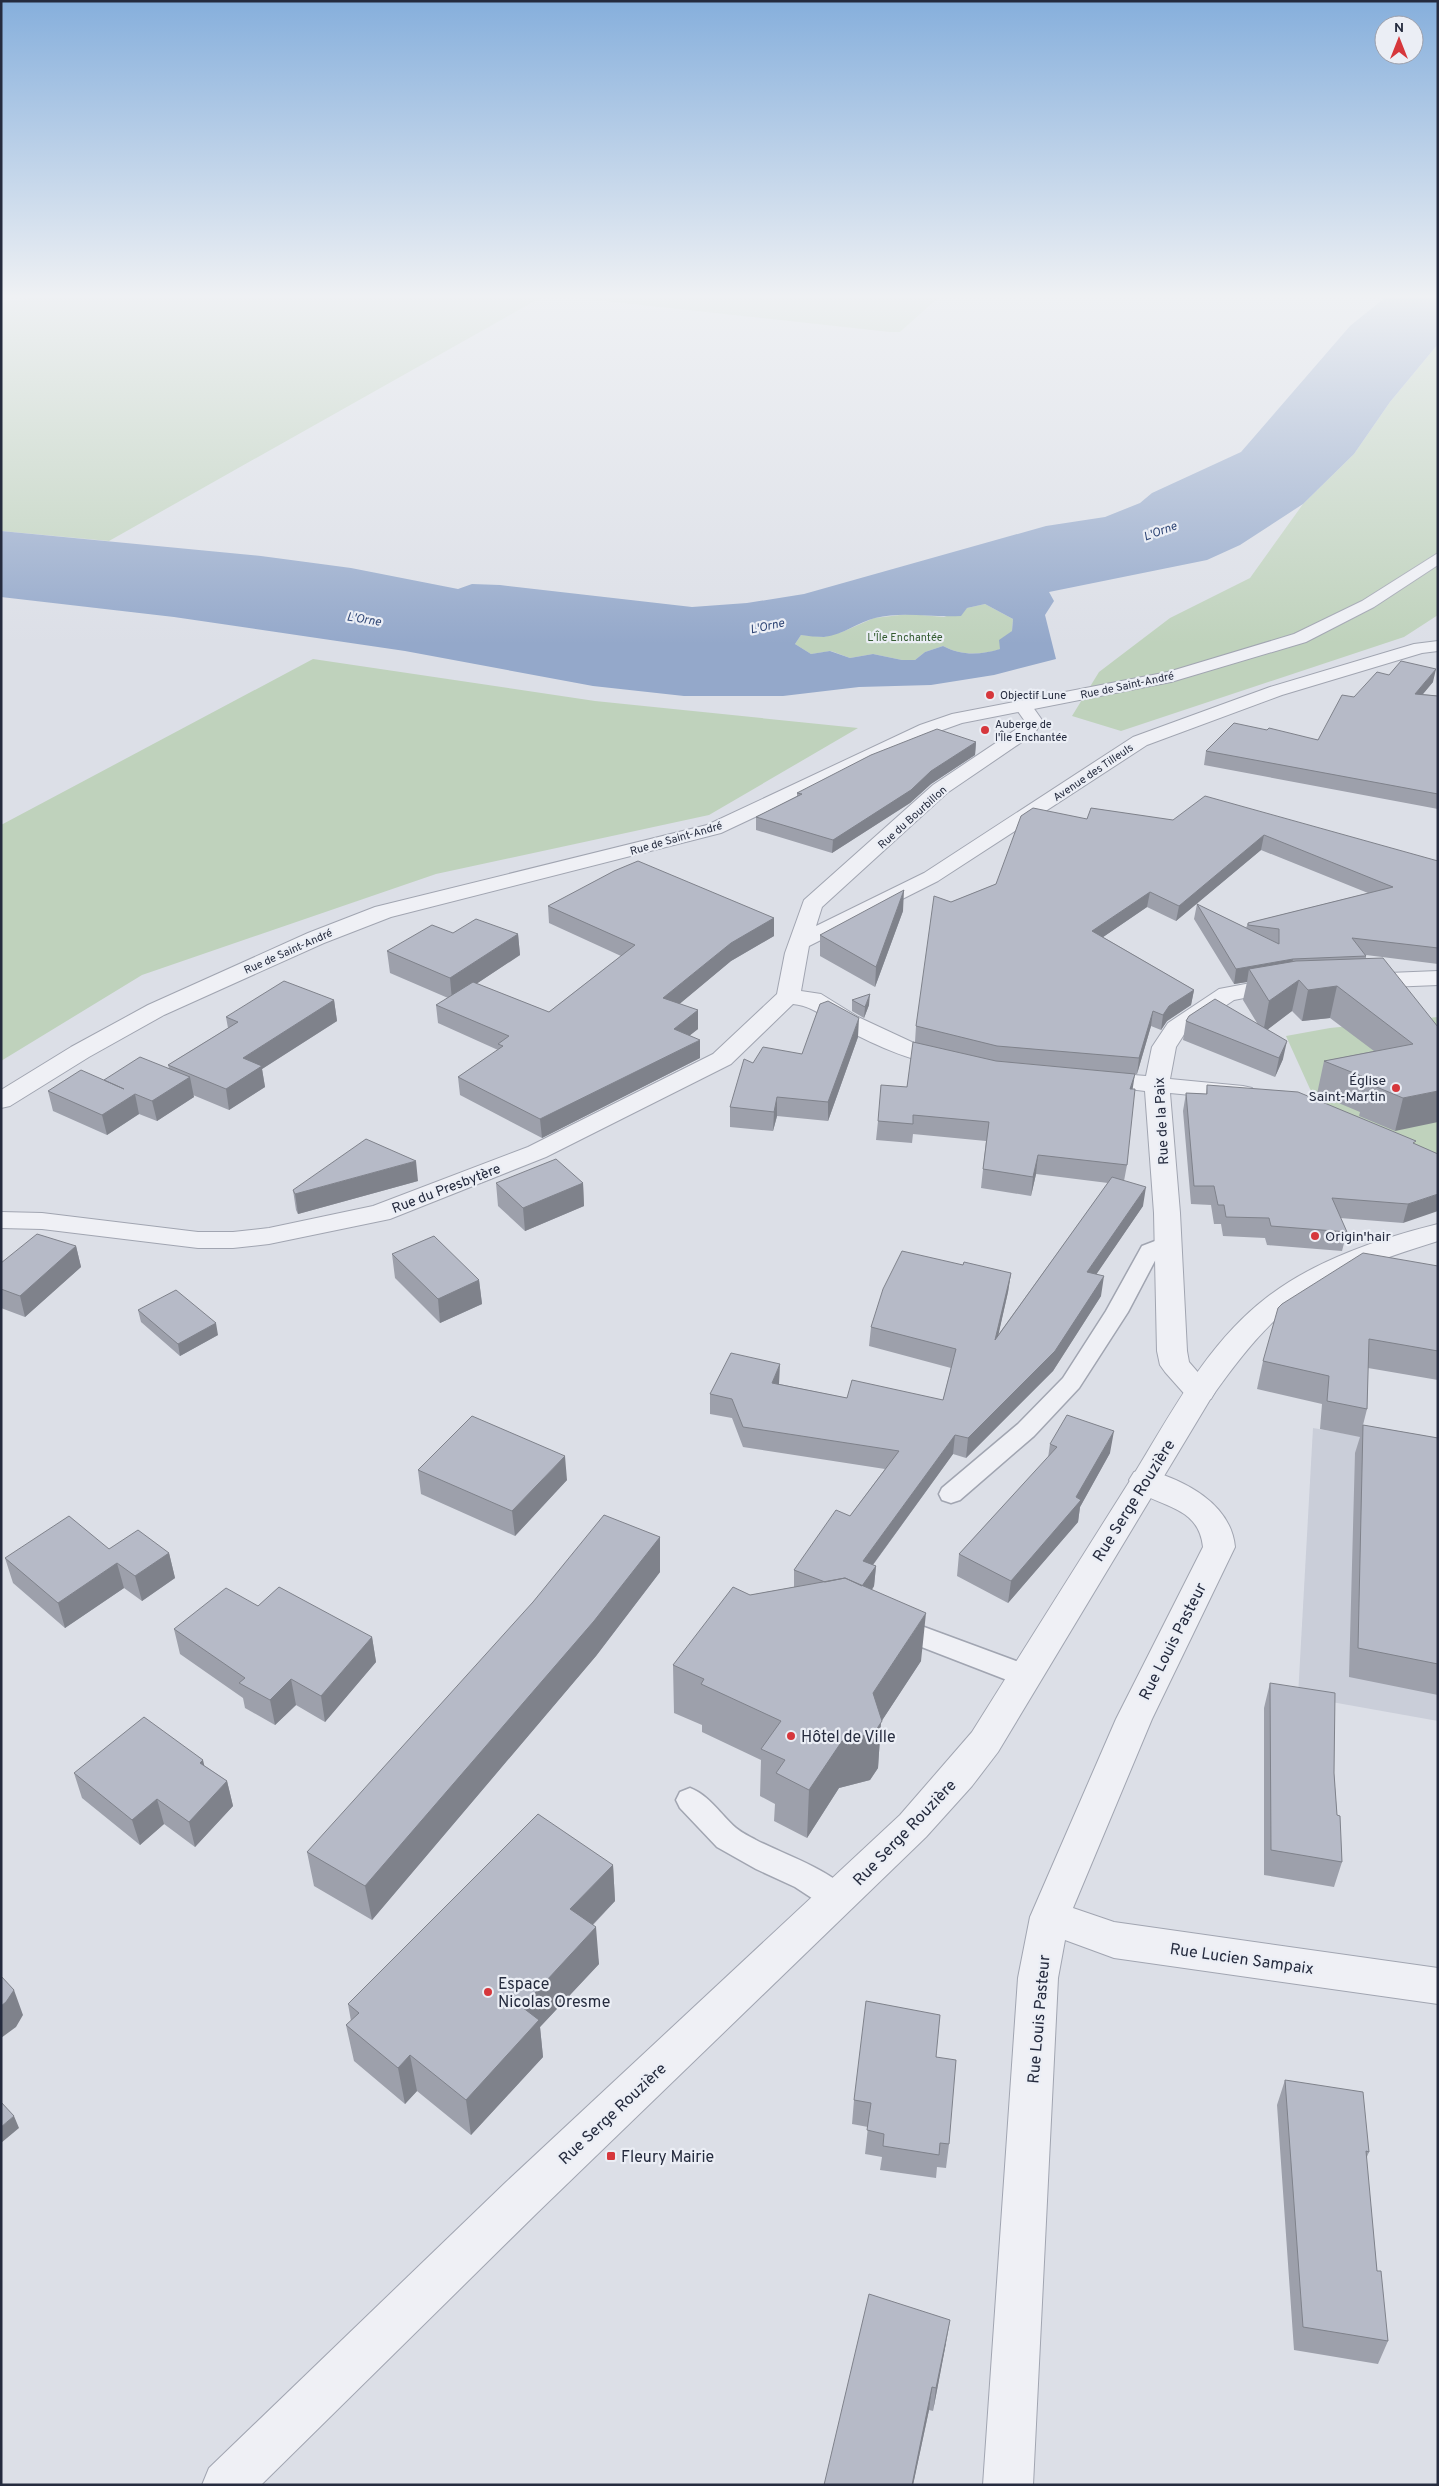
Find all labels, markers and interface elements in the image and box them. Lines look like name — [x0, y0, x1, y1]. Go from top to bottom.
north arrow — [1374, 15, 1424, 65]
text: N — [1394, 20, 1404, 37]
water label: L'Orne — [1141, 518, 1180, 545]
water label: L'Orne — [346, 609, 383, 631]
water label: L'Orne — [749, 615, 787, 638]
park label: L'Île Enchantée — [867, 630, 943, 645]
street label: Rue de Saint-André — [1079, 669, 1175, 703]
marker: Objectif Lune — [984, 689, 996, 701]
place label: Objectif Lune — [1000, 689, 1066, 703]
place label: Auberge de l'Île Enchantée — [995, 718, 1067, 745]
marker: Auberge de l'Île Enchantée — [979, 724, 991, 736]
street label: Avenue des Tilleuls — [1051, 741, 1136, 805]
street label: Rue du Bourbillon — [875, 783, 950, 852]
street label: Rue de Saint-André — [628, 819, 724, 859]
street label: Rue de Saint-André — [242, 926, 335, 978]
place label: Église Saint-Martin — [1308, 1072, 1386, 1106]
street label: Rue de la Paix — [1152, 1077, 1173, 1165]
marker: Église Saint-Martin — [1390, 1082, 1402, 1094]
street label: Rue du Presbytère — [390, 1161, 503, 1218]
place label: Origin'hair — [1325, 1229, 1391, 1246]
marker: Origin'hair — [1309, 1230, 1321, 1242]
street label: Rue Serge Rouzière — [1089, 1436, 1180, 1566]
street label: Rue Louis Pasteur — [1136, 1580, 1212, 1704]
place label: Hôtel de Ville — [801, 1728, 896, 1748]
marker: Hôtel de Ville — [785, 1730, 797, 1742]
street label: Rue Serge Rouzière — [850, 1776, 961, 1891]
street label: Rue Lucien Sampaix — [1168, 1940, 1315, 1980]
street label: Rue Louis Pasteur — [1024, 1954, 1056, 2084]
place label: Espace Nicolas Oresme — [498, 1975, 610, 2013]
marker: Espace Nicolas Oresme — [482, 1986, 494, 1998]
street label: Rue Serge Rouzière — [555, 2059, 671, 2170]
place label: Fleury Mairie — [621, 2148, 714, 2168]
marker: Fleury Mairie — [605, 2150, 617, 2162]

